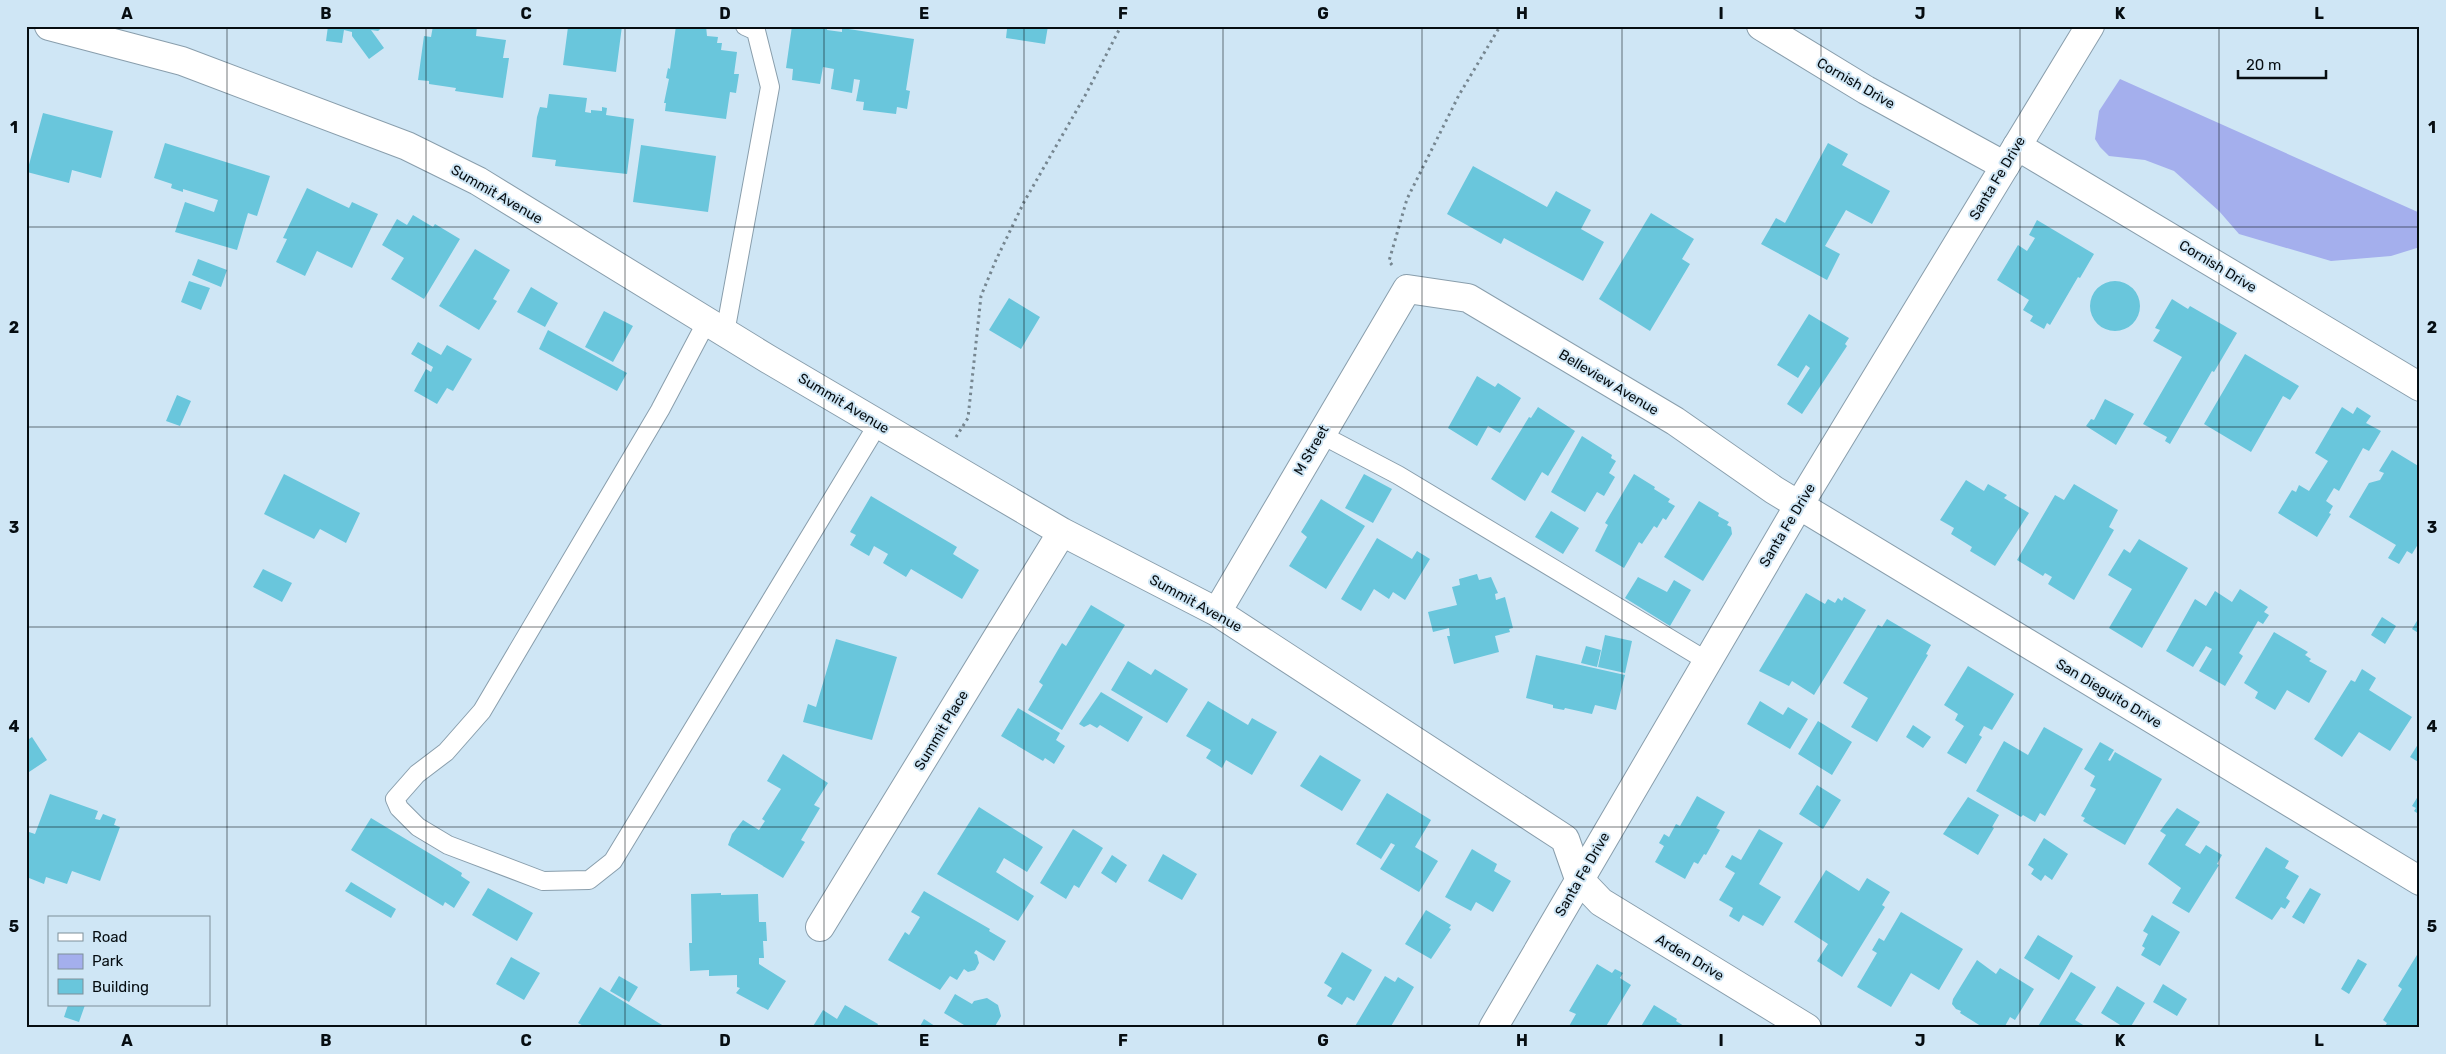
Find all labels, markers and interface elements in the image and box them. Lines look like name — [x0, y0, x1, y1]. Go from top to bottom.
text: A — [121, 4, 133, 23]
text: B — [320, 4, 332, 23]
text: C — [520, 4, 532, 23]
text: D — [719, 4, 731, 23]
text: E — [919, 4, 929, 23]
text: F — [1118, 4, 1128, 23]
text: G — [1317, 4, 1329, 23]
text: H — [1516, 4, 1528, 23]
text: I — [1718, 4, 1724, 23]
text: J — [1915, 4, 1925, 23]
text: K — [2115, 4, 2126, 23]
text: L — [2314, 4, 2324, 23]
scale bar — [2238, 48, 2326, 80]
street label: Cornish Drive — [1814, 54, 1898, 113]
text: 20 m — [2246, 56, 2281, 74]
text: 1 — [10, 118, 18, 137]
text: 1 — [2428, 118, 2436, 137]
street label: Santa Fe Drive — [1966, 133, 2029, 223]
street label: Summit Avenue — [448, 161, 546, 228]
street label: Cornish Drive — [2176, 237, 2260, 296]
text: 2 — [9, 318, 19, 337]
text: 2 — [2427, 318, 2437, 337]
street label: Belleview Avenue — [1556, 346, 1662, 419]
street label: Summit Avenue — [795, 370, 892, 437]
street label: M Street — [1290, 422, 1333, 478]
street label: Santa Fe Drive — [1756, 480, 1819, 570]
text: 3 — [9, 518, 19, 537]
text: 3 — [2427, 518, 2437, 537]
street label: Summit Avenue — [1147, 571, 1245, 636]
street label: San Dieguito Drive — [2053, 655, 2165, 732]
street label: Summit Place — [911, 687, 972, 773]
text: 4 — [9, 717, 20, 736]
text: 4 — [2427, 717, 2438, 736]
street label: Santa Fe Drive — [1551, 829, 1613, 919]
legend — [48, 916, 210, 1006]
text: 5 — [9, 917, 19, 936]
text: 5 — [2427, 917, 2437, 936]
text: Road — [92, 928, 128, 946]
street label: Arden Drive — [1653, 930, 1727, 984]
text: Park — [92, 952, 123, 970]
text: Building — [92, 978, 149, 996]
text: A — [121, 1031, 133, 1050]
text: B — [320, 1031, 332, 1050]
text: C — [520, 1031, 532, 1050]
text: D — [719, 1031, 731, 1050]
text: E — [919, 1031, 929, 1050]
text: F — [1118, 1031, 1128, 1050]
text: G — [1317, 1031, 1329, 1050]
text: H — [1516, 1031, 1528, 1050]
text: I — [1718, 1031, 1724, 1050]
text: J — [1915, 1031, 1925, 1050]
text: K — [2115, 1031, 2126, 1050]
text: L — [2314, 1031, 2324, 1050]

